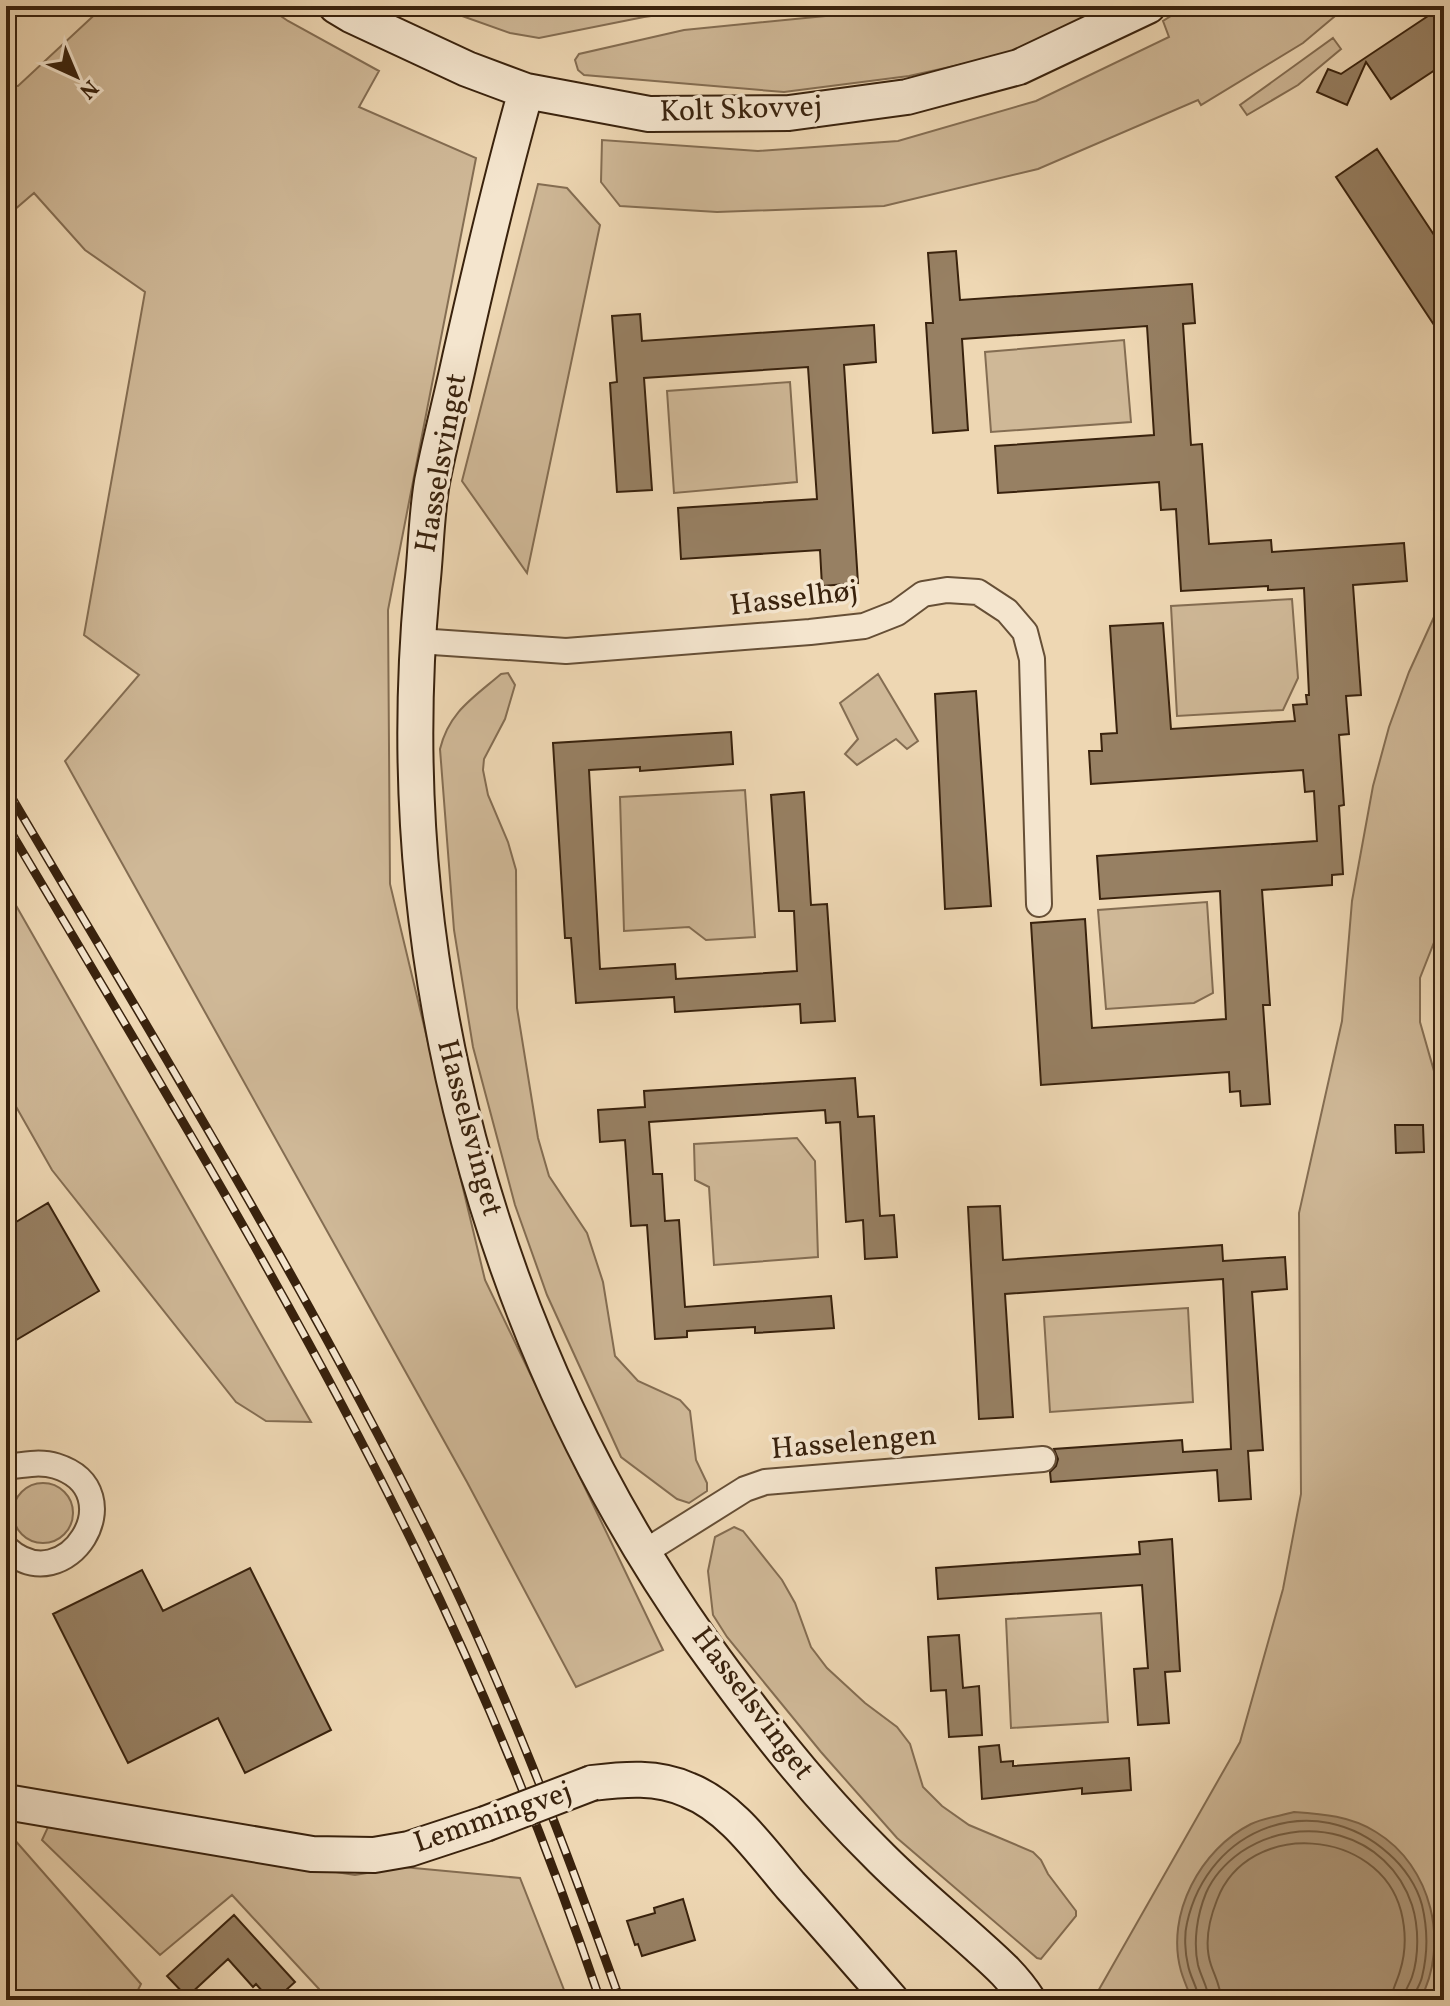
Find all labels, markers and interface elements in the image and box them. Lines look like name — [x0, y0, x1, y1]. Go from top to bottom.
north arrow — [36, 36, 116, 116]
text: N — [72, 72, 105, 105]
street label: Kolt Skovvej — [659, 86, 823, 134]
street label: Hasselsvinget — [406, 370, 478, 556]
street label: Hasselhøj — [728, 570, 860, 628]
street label: Hasselsvinget — [425, 1035, 513, 1221]
street label: Hasselengen — [769, 1415, 939, 1471]
street label: Hasselsvinget — [681, 1619, 823, 1789]
street label: Lemmingvej — [408, 1771, 578, 1865]

